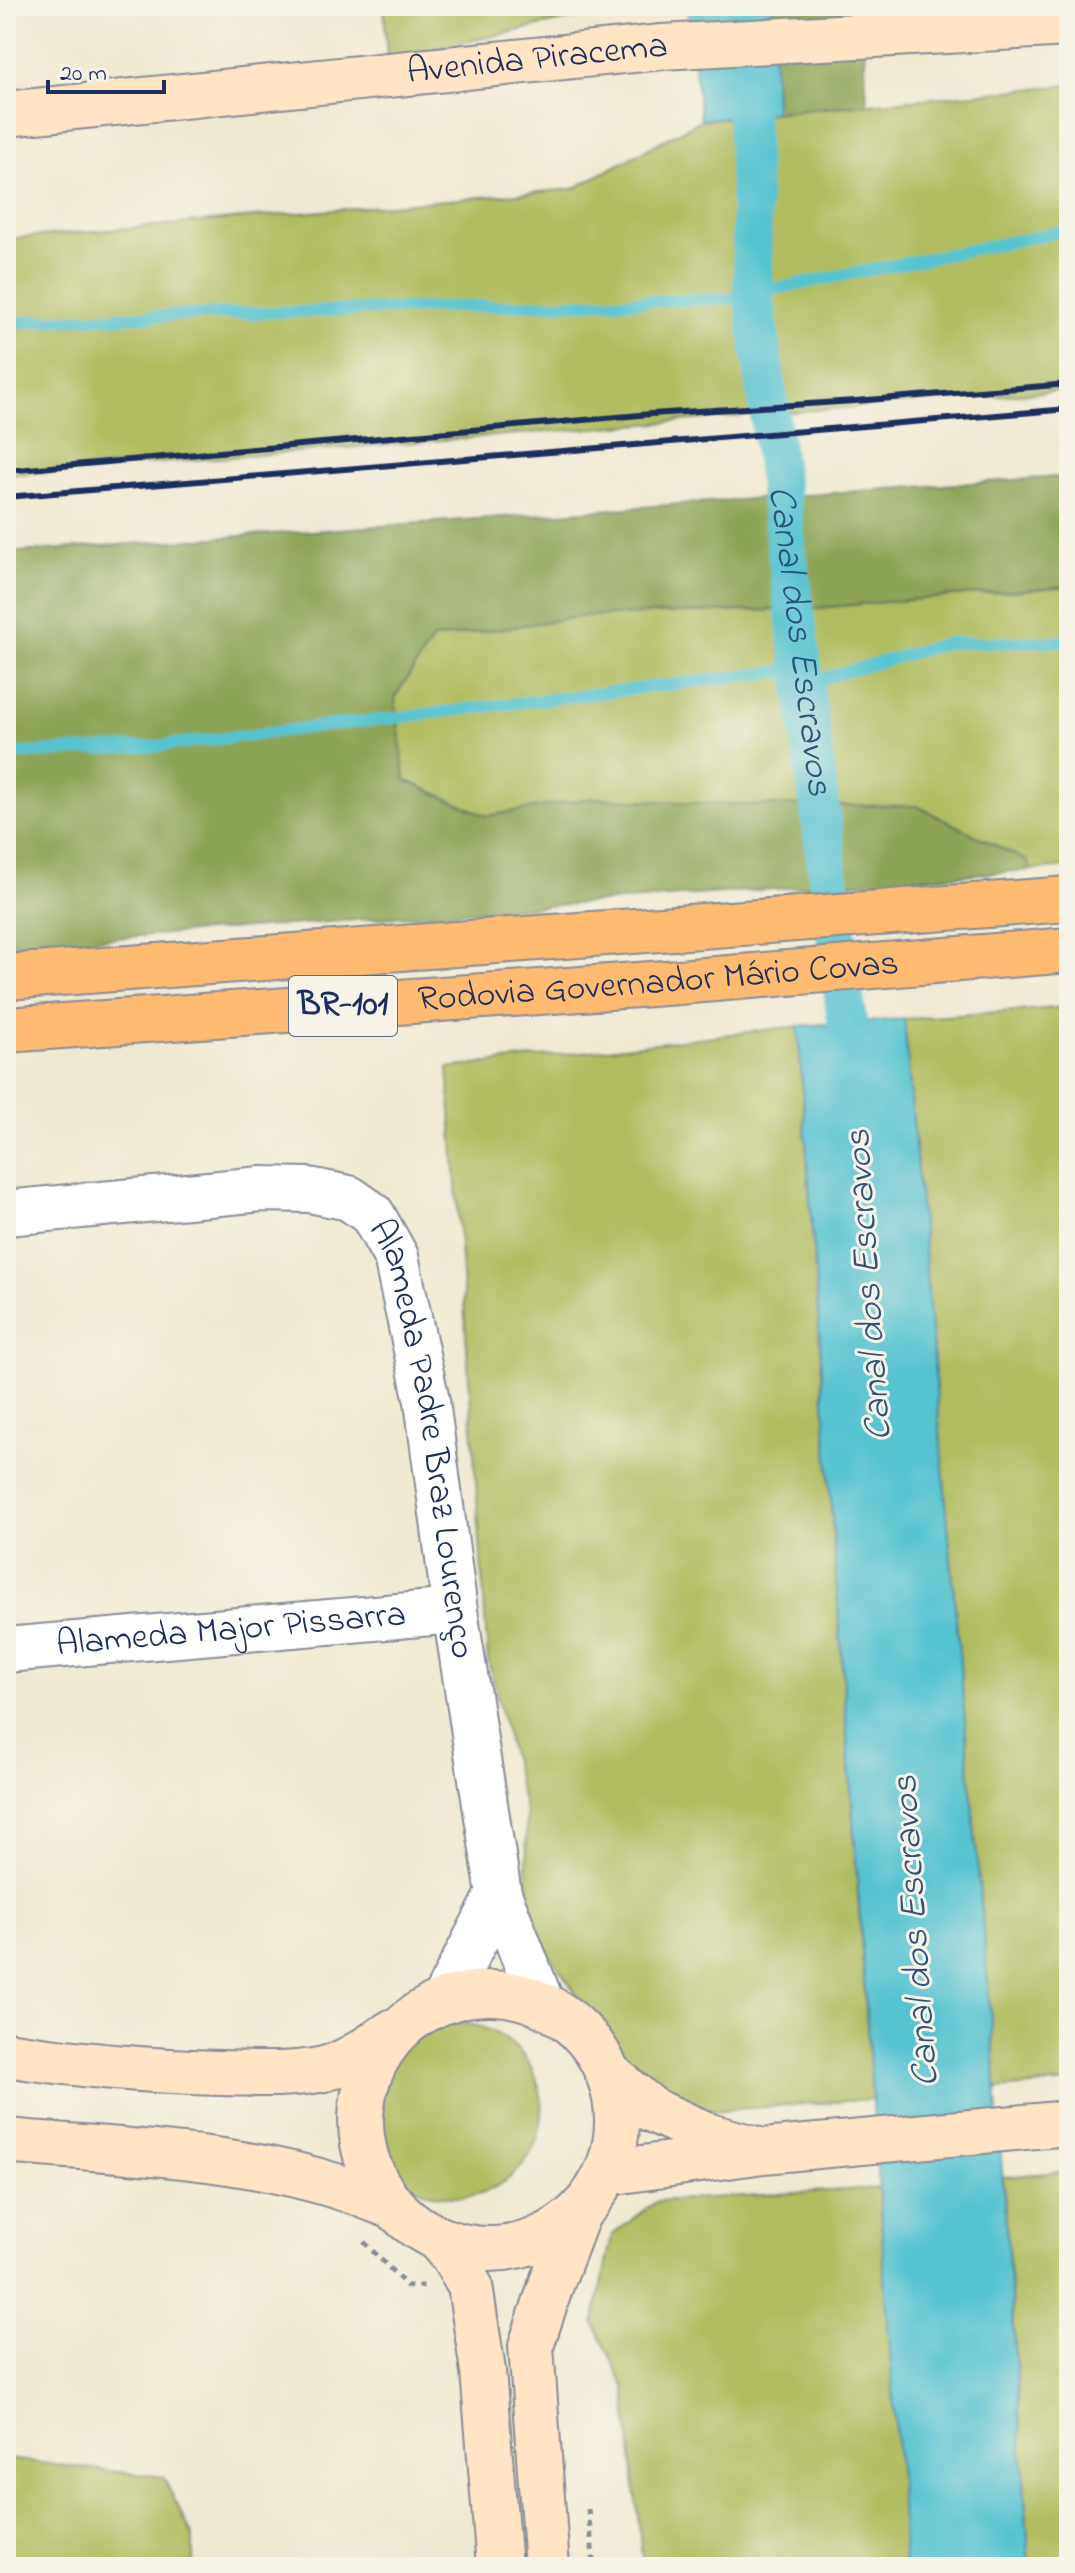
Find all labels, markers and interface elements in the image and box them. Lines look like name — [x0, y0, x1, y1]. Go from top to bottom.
street label: Avenida Piracema — [404, 20, 670, 99]
scale bar — [48, 44, 164, 94]
text: 20 m — [60, 57, 107, 92]
water label: Canal dos Escravos — [751, 483, 846, 800]
street label: Rodovia Governador Mário Covas — [416, 938, 901, 1027]
road number: BR-101 — [289, 976, 397, 1036]
water label: Canal dos Escravos — [831, 1127, 909, 1442]
street label: Alameda Padre Braz Lourenço — [354, 1210, 489, 1662]
street label: Alameda Major Pissarra — [54, 1589, 408, 1672]
water label: Canal dos Escravos — [878, 1773, 956, 2088]

